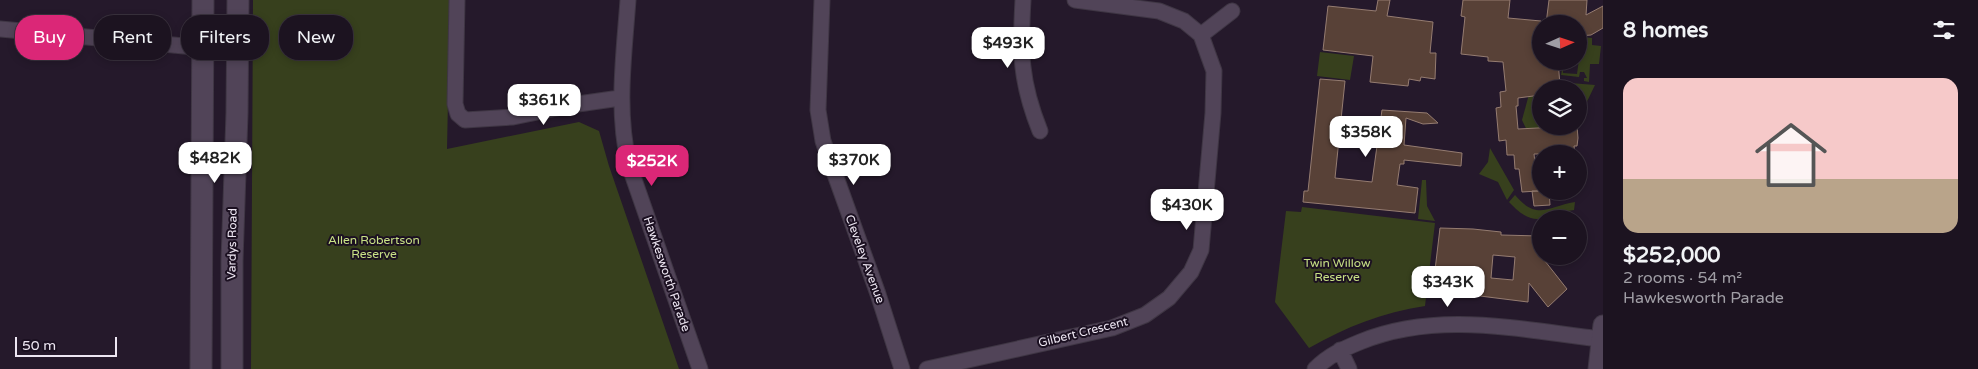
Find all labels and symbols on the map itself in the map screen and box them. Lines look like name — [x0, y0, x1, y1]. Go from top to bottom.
north arrow — [1532, 15, 1588, 70]
pin: $493K — [973, 27, 1043, 69]
pin: $361K — [509, 84, 579, 126]
pin: $358K — [1331, 116, 1401, 158]
pin: $482K — [180, 142, 250, 184]
pin: $252K — [617, 144, 687, 187]
pin: $370K — [819, 144, 889, 186]
pin: $430K — [1152, 188, 1222, 231]
street label: Vardys Road — [224, 208, 240, 280]
street label: Cleveley Avenue — [842, 213, 888, 305]
street label: Hawkesworth Parade — [641, 215, 693, 334]
park label: Allen Robertson Reserve — [328, 233, 420, 261]
park label: Twin Willow Reserve — [1303, 256, 1371, 284]
pin: $343K — [1413, 266, 1483, 308]
street label: Gilbert Crescent — [1037, 314, 1130, 350]
scale bar — [15, 334, 118, 357]

